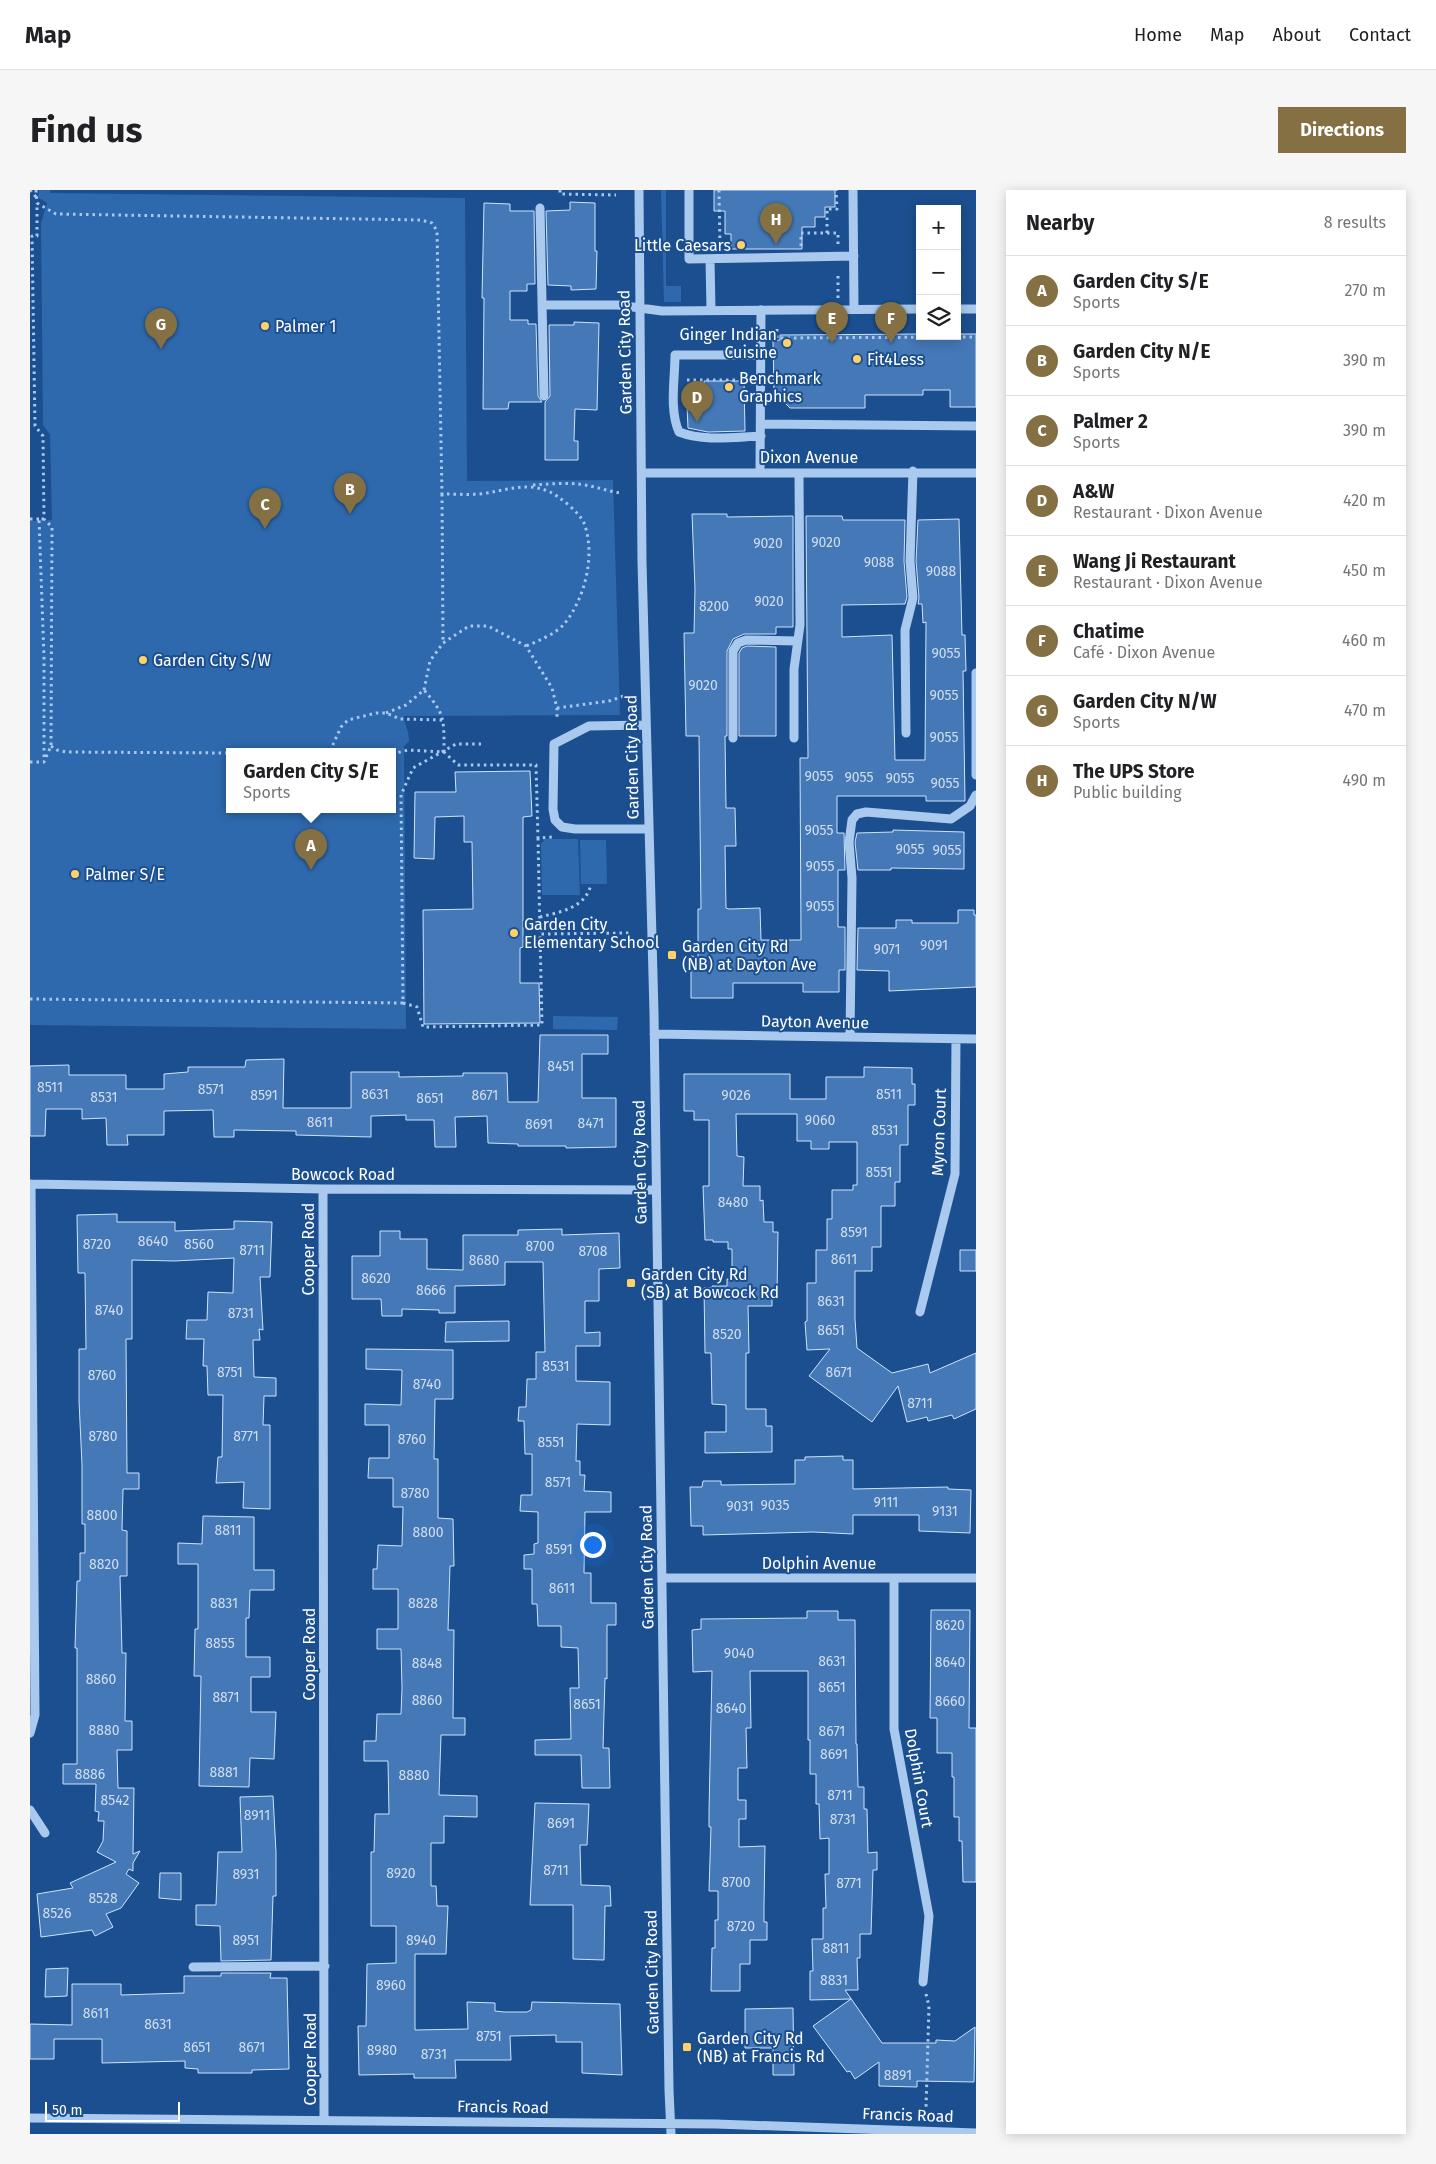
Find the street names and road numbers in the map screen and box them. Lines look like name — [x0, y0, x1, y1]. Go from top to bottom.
street label: Garden City Road — [614, 290, 636, 414]
street label: Dixon Avenue — [760, 448, 858, 467]
street label: Garden City Road — [621, 695, 643, 819]
street label: Dayton Avenue — [761, 1012, 869, 1032]
street label: Myron Court — [928, 1087, 950, 1176]
street label: Garden City Road — [629, 1100, 651, 1224]
street label: Bowcock Road — [291, 1165, 395, 1184]
street label: Cooper Road — [299, 1203, 318, 1295]
street label: Garden City Road — [636, 1505, 658, 1629]
street label: Dolphin Avenue — [762, 1554, 876, 1573]
street label: Cooper Road — [300, 1608, 319, 1700]
street label: Dolphin Court — [901, 1727, 937, 1829]
street label: Garden City Road — [641, 1910, 663, 2034]
street label: Cooper Road — [301, 2013, 320, 2105]
street label: Francis Road — [457, 2097, 549, 2117]
street label: Francis Road — [862, 2104, 954, 2126]

